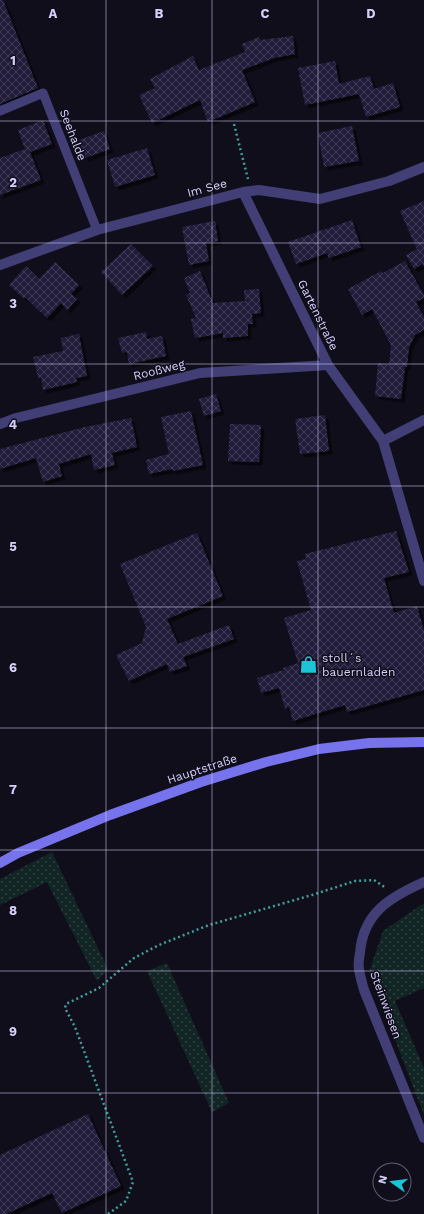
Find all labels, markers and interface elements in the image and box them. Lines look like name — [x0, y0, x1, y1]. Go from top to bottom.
text: A — [49, 6, 58, 21]
text: B — [155, 6, 164, 21]
text: C — [261, 6, 270, 21]
text: D — [366, 6, 376, 21]
text: 1 — [10, 53, 16, 68]
street label: Seehalde — [57, 107, 89, 163]
text: 2 — [9, 175, 17, 190]
street label: Im See — [186, 176, 228, 200]
street label: Gartenstraße — [295, 278, 341, 353]
text: 3 — [9, 296, 17, 311]
street label: Rooßweg — [132, 357, 187, 383]
text: 4 — [9, 417, 18, 432]
text: 5 — [9, 539, 17, 554]
place label: stoll´s bauernladen — [322, 651, 395, 679]
shop icon: stoll´s bauernladen — [299, 655, 319, 675]
text: 6 — [9, 660, 17, 675]
street label: Hauptstraße — [165, 751, 239, 787]
text: 7 — [9, 782, 17, 797]
text: 8 — [9, 903, 17, 918]
street label: Steinwiesen — [367, 969, 405, 1041]
text: 9 — [9, 1024, 17, 1039]
north arrow — [372, 1162, 412, 1202]
text: N — [375, 1174, 390, 1185]

